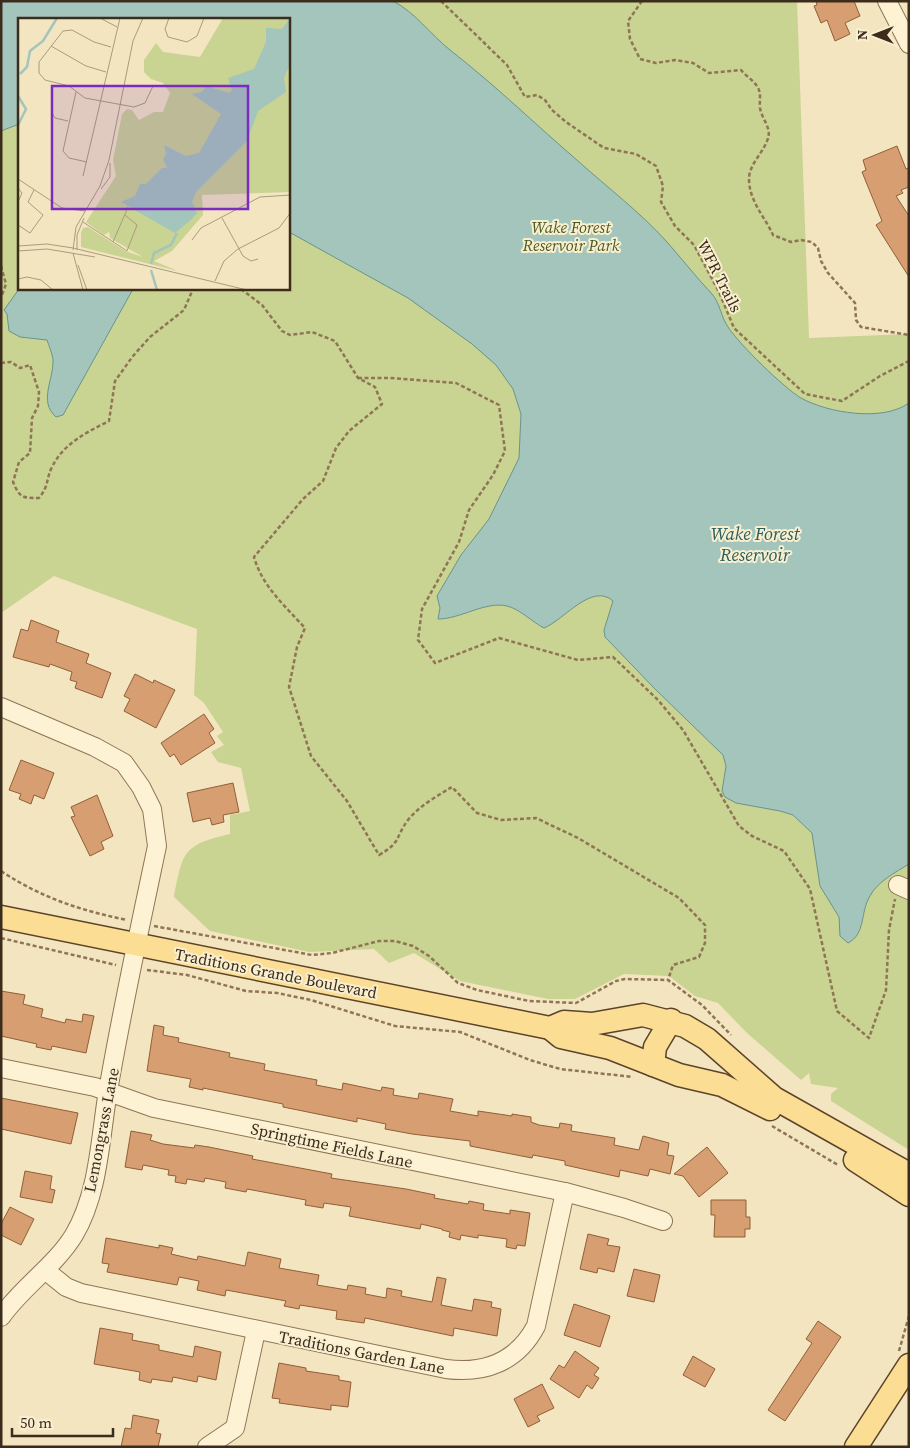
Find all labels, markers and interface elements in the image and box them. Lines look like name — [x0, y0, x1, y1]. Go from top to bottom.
north arrow — [850, 10, 900, 60]
inset map — [18, 18, 290, 290]
text: N — [852, 30, 872, 40]
park label: Wake Forest Reservoir Park — [522, 216, 620, 256]
street label: WFR Trails — [692, 236, 748, 316]
water label: Wake Forest Reservoir — [711, 521, 800, 567]
street label: Traditions Grande Boulevard — [173, 943, 379, 1003]
street label: Lemongrass Lane — [78, 1066, 124, 1194]
street label: Springtime Fields Lane — [249, 1117, 415, 1173]
street label: Traditions Garden Lane — [277, 1325, 447, 1379]
scale bar — [12, 1406, 114, 1438]
text: 50 m — [20, 1412, 52, 1433]

